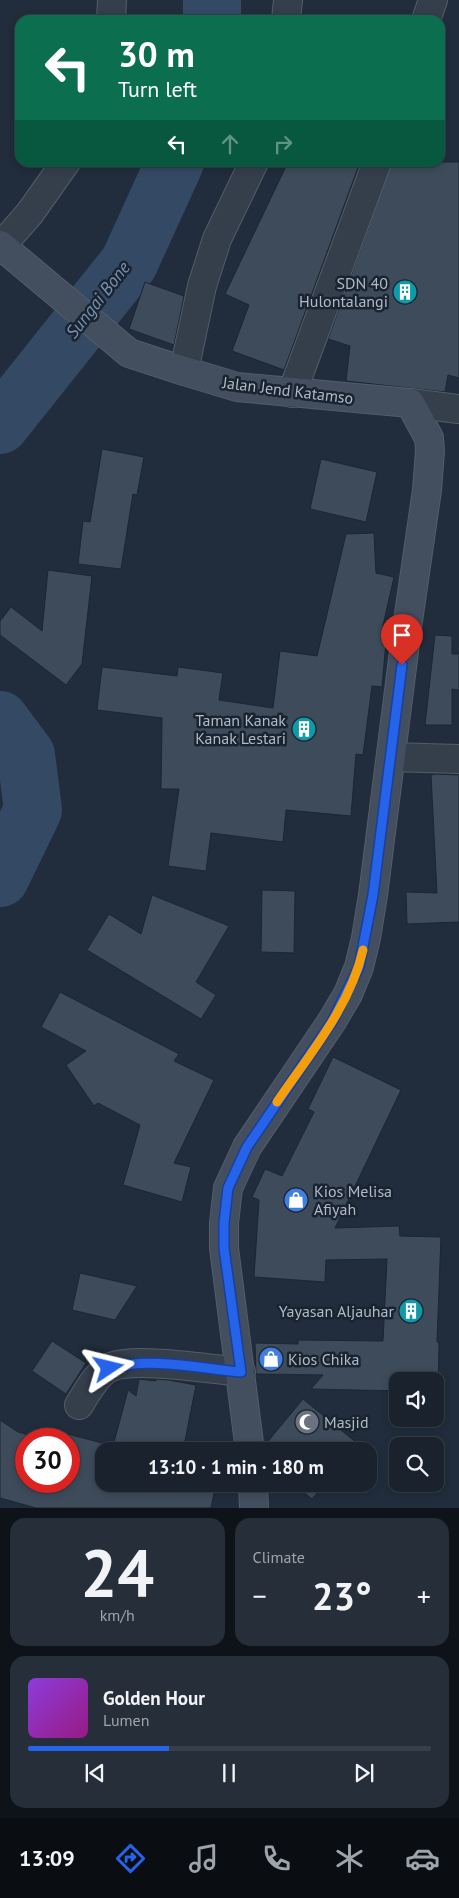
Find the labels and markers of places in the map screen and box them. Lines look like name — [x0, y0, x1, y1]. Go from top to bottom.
place label: SDN 40 Hulontalangi — [299, 273, 388, 311]
building icon: SDN 40 Hulontalangi — [392, 279, 418, 305]
pin — [381, 614, 423, 665]
place label: Taman Kanak Kanak Lestari — [195, 710, 286, 748]
building icon: Taman Kanak Kanak Lestari — [291, 716, 317, 742]
place label: Kios Melisa Afiyah — [314, 1181, 392, 1219]
shop icon: Kios Melisa Afiyah — [283, 1187, 309, 1213]
building icon: Yayasan Aljauhar — [398, 1298, 424, 1324]
place label: Yayasan Aljauhar — [279, 1301, 395, 1321]
shop icon: Kios Chika — [258, 1346, 284, 1372]
place label: Kios Chika — [288, 1349, 359, 1369]
mosque icon: Masjid — [294, 1409, 320, 1435]
place label: Masjid — [324, 1412, 369, 1432]

